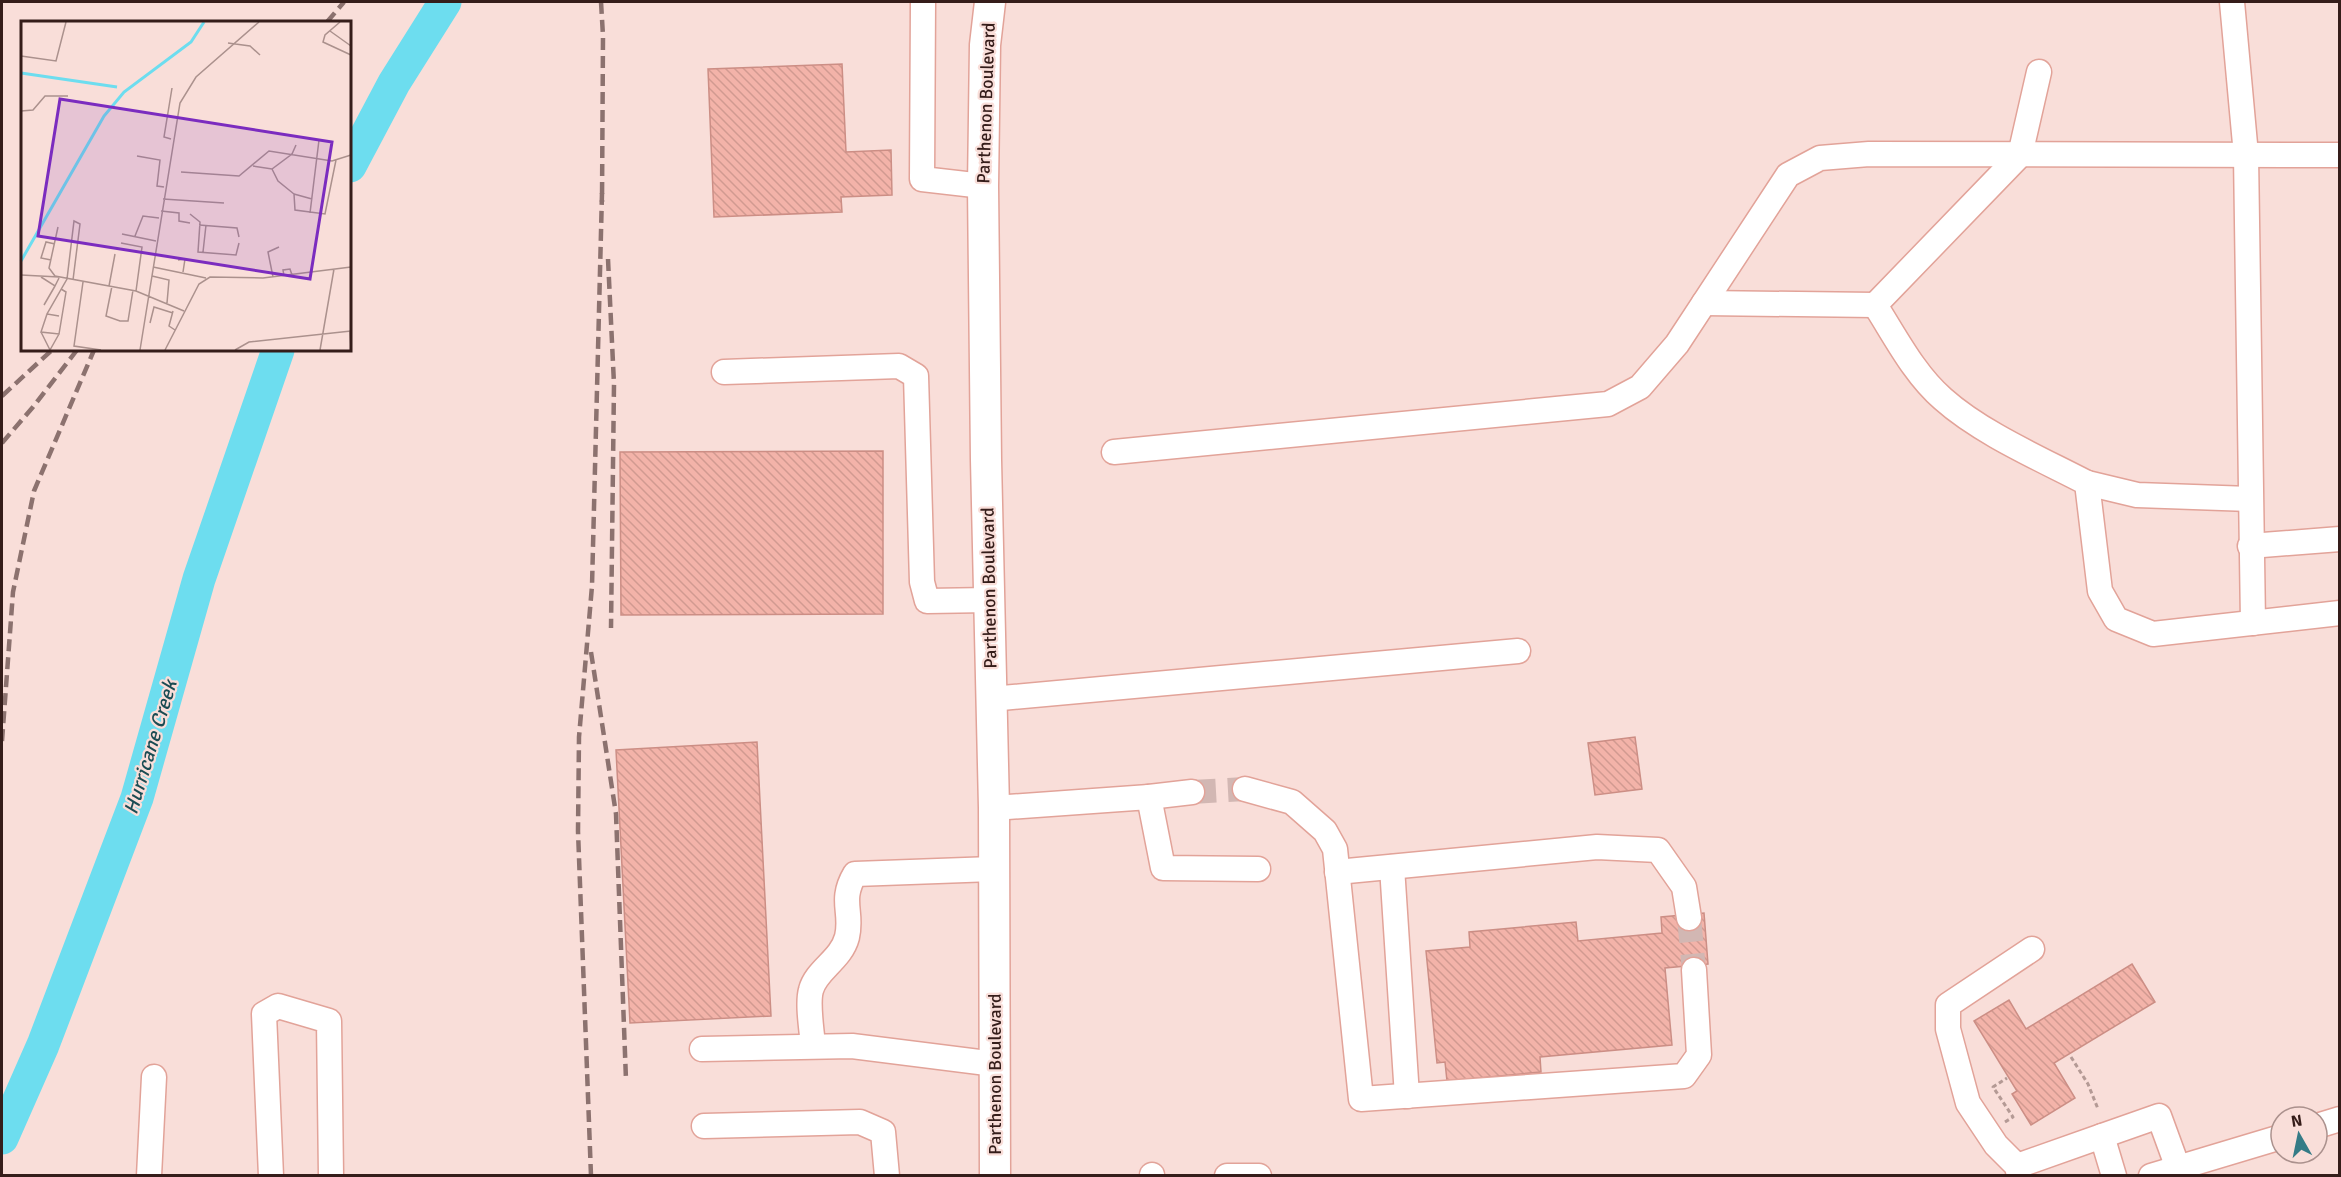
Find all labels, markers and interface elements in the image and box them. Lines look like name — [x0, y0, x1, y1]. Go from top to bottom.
inset map — [21, 21, 351, 351]
street label: Parthenon Boulevard — [972, 22, 1000, 184]
street label: Parthenon Boulevard — [977, 507, 1001, 669]
water label: Hurricane Creek — [118, 675, 183, 817]
street label: Parthenon Boulevard — [984, 993, 1006, 1155]
north arrow — [2269, 1105, 2329, 1165]
text: N — [2290, 1110, 2304, 1132]

